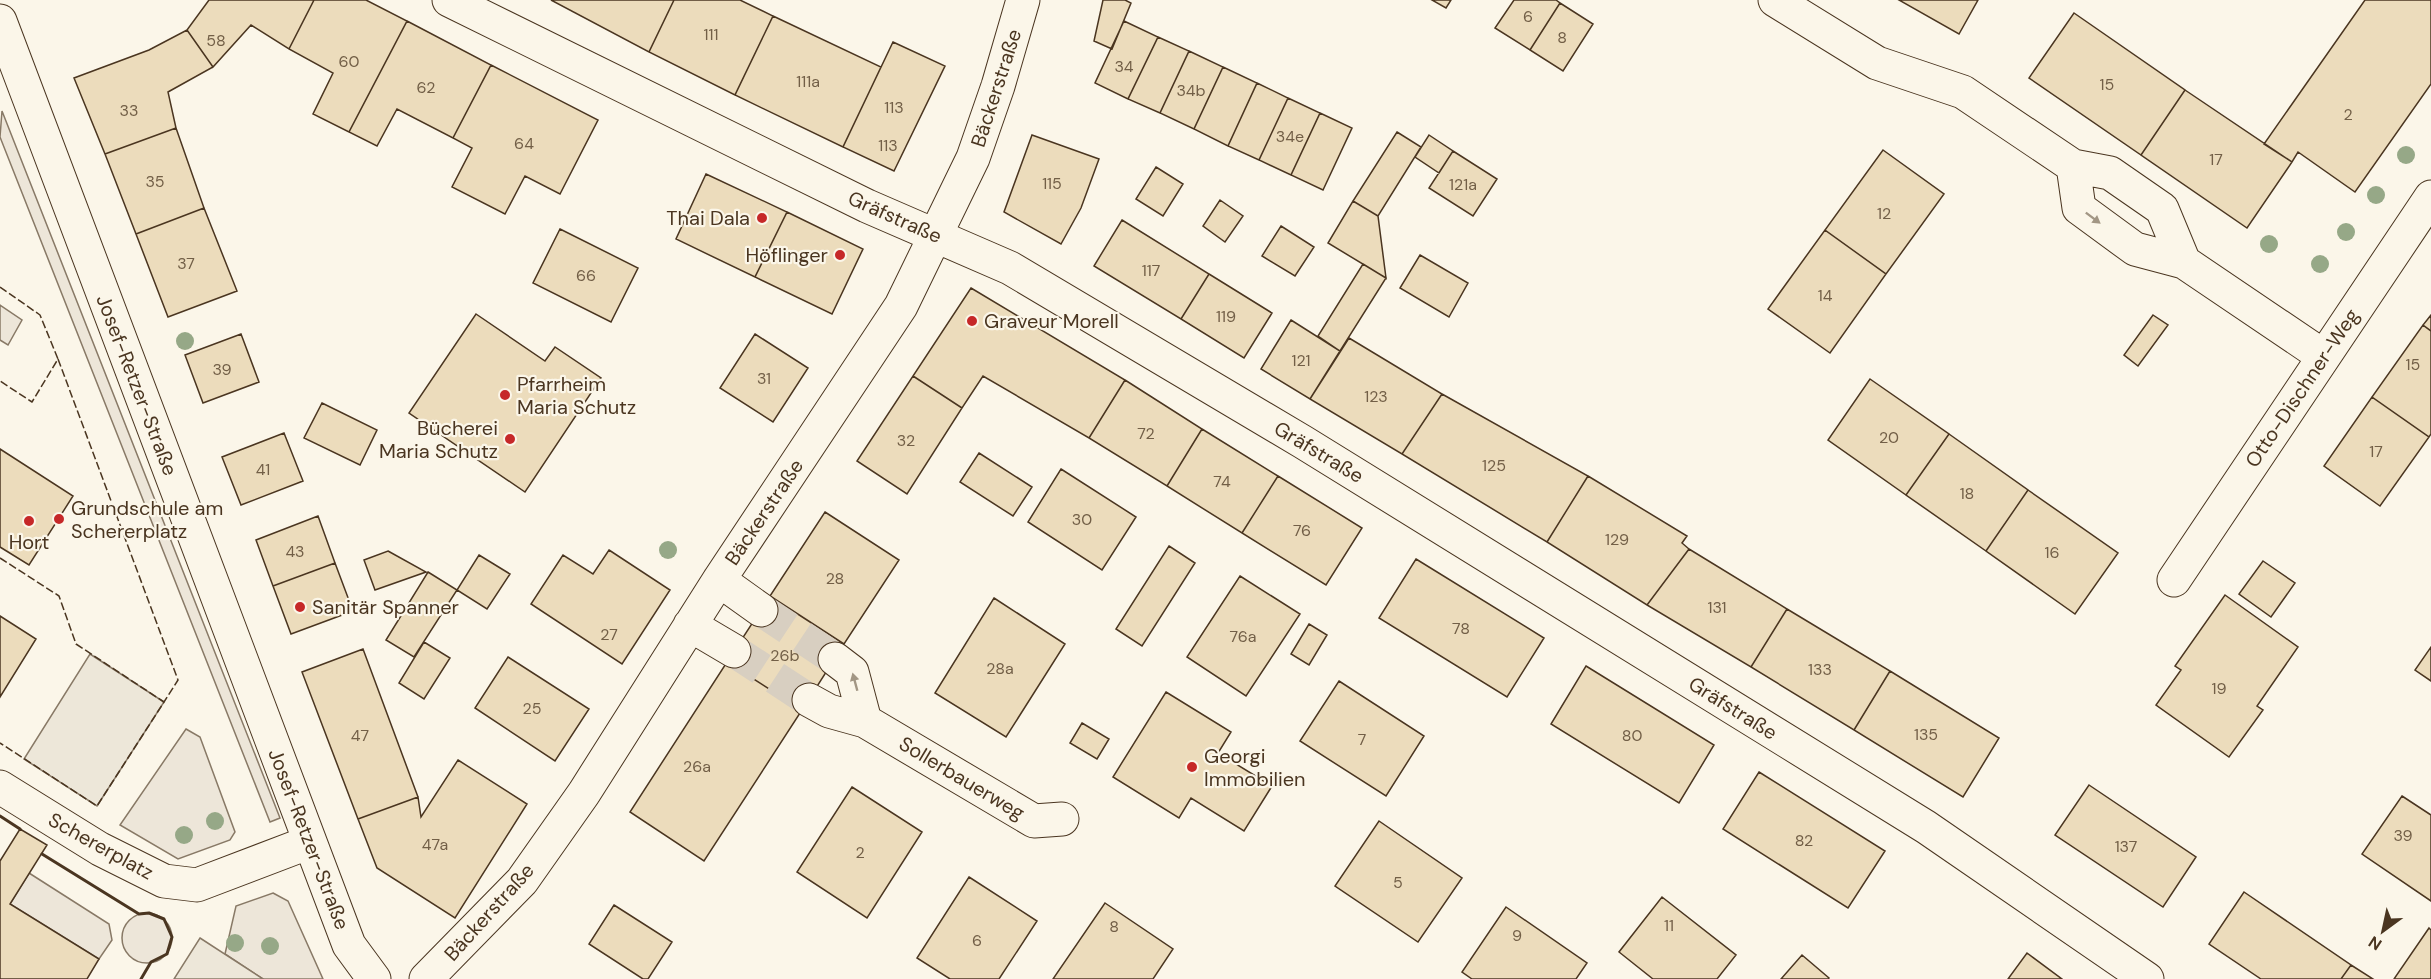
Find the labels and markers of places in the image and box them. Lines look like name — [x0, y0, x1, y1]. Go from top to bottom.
place label: Thai Dala — [666, 205, 750, 231]
marker: Thai Dala — [755, 211, 769, 225]
place label: Höflinger — [745, 242, 828, 268]
marker: Höflinger — [833, 248, 847, 262]
place label: Graveur Morell — [984, 308, 1119, 334]
marker: Graveur Morell — [965, 314, 979, 328]
place label: Pfarrheim Maria Schutz — [517, 371, 636, 420]
marker: Pfarrheim Maria Schutz — [498, 388, 512, 402]
place label: Bücherei Maria Schutz — [379, 415, 498, 464]
marker: Bücherei Maria Schutz — [503, 432, 517, 446]
place label: Grundschule am Schererplatz — [71, 495, 223, 544]
marker: Grundschule am Schererplatz — [52, 512, 66, 526]
marker: Hort — [22, 514, 36, 528]
place label: Hort — [9, 529, 50, 555]
place label: Sanitär Spanner — [312, 594, 459, 620]
marker: Sanitär Spanner — [293, 600, 307, 614]
place label: Georgi Immobilien — [1204, 743, 1306, 792]
marker: Georgi Immobilien — [1185, 760, 1199, 774]

